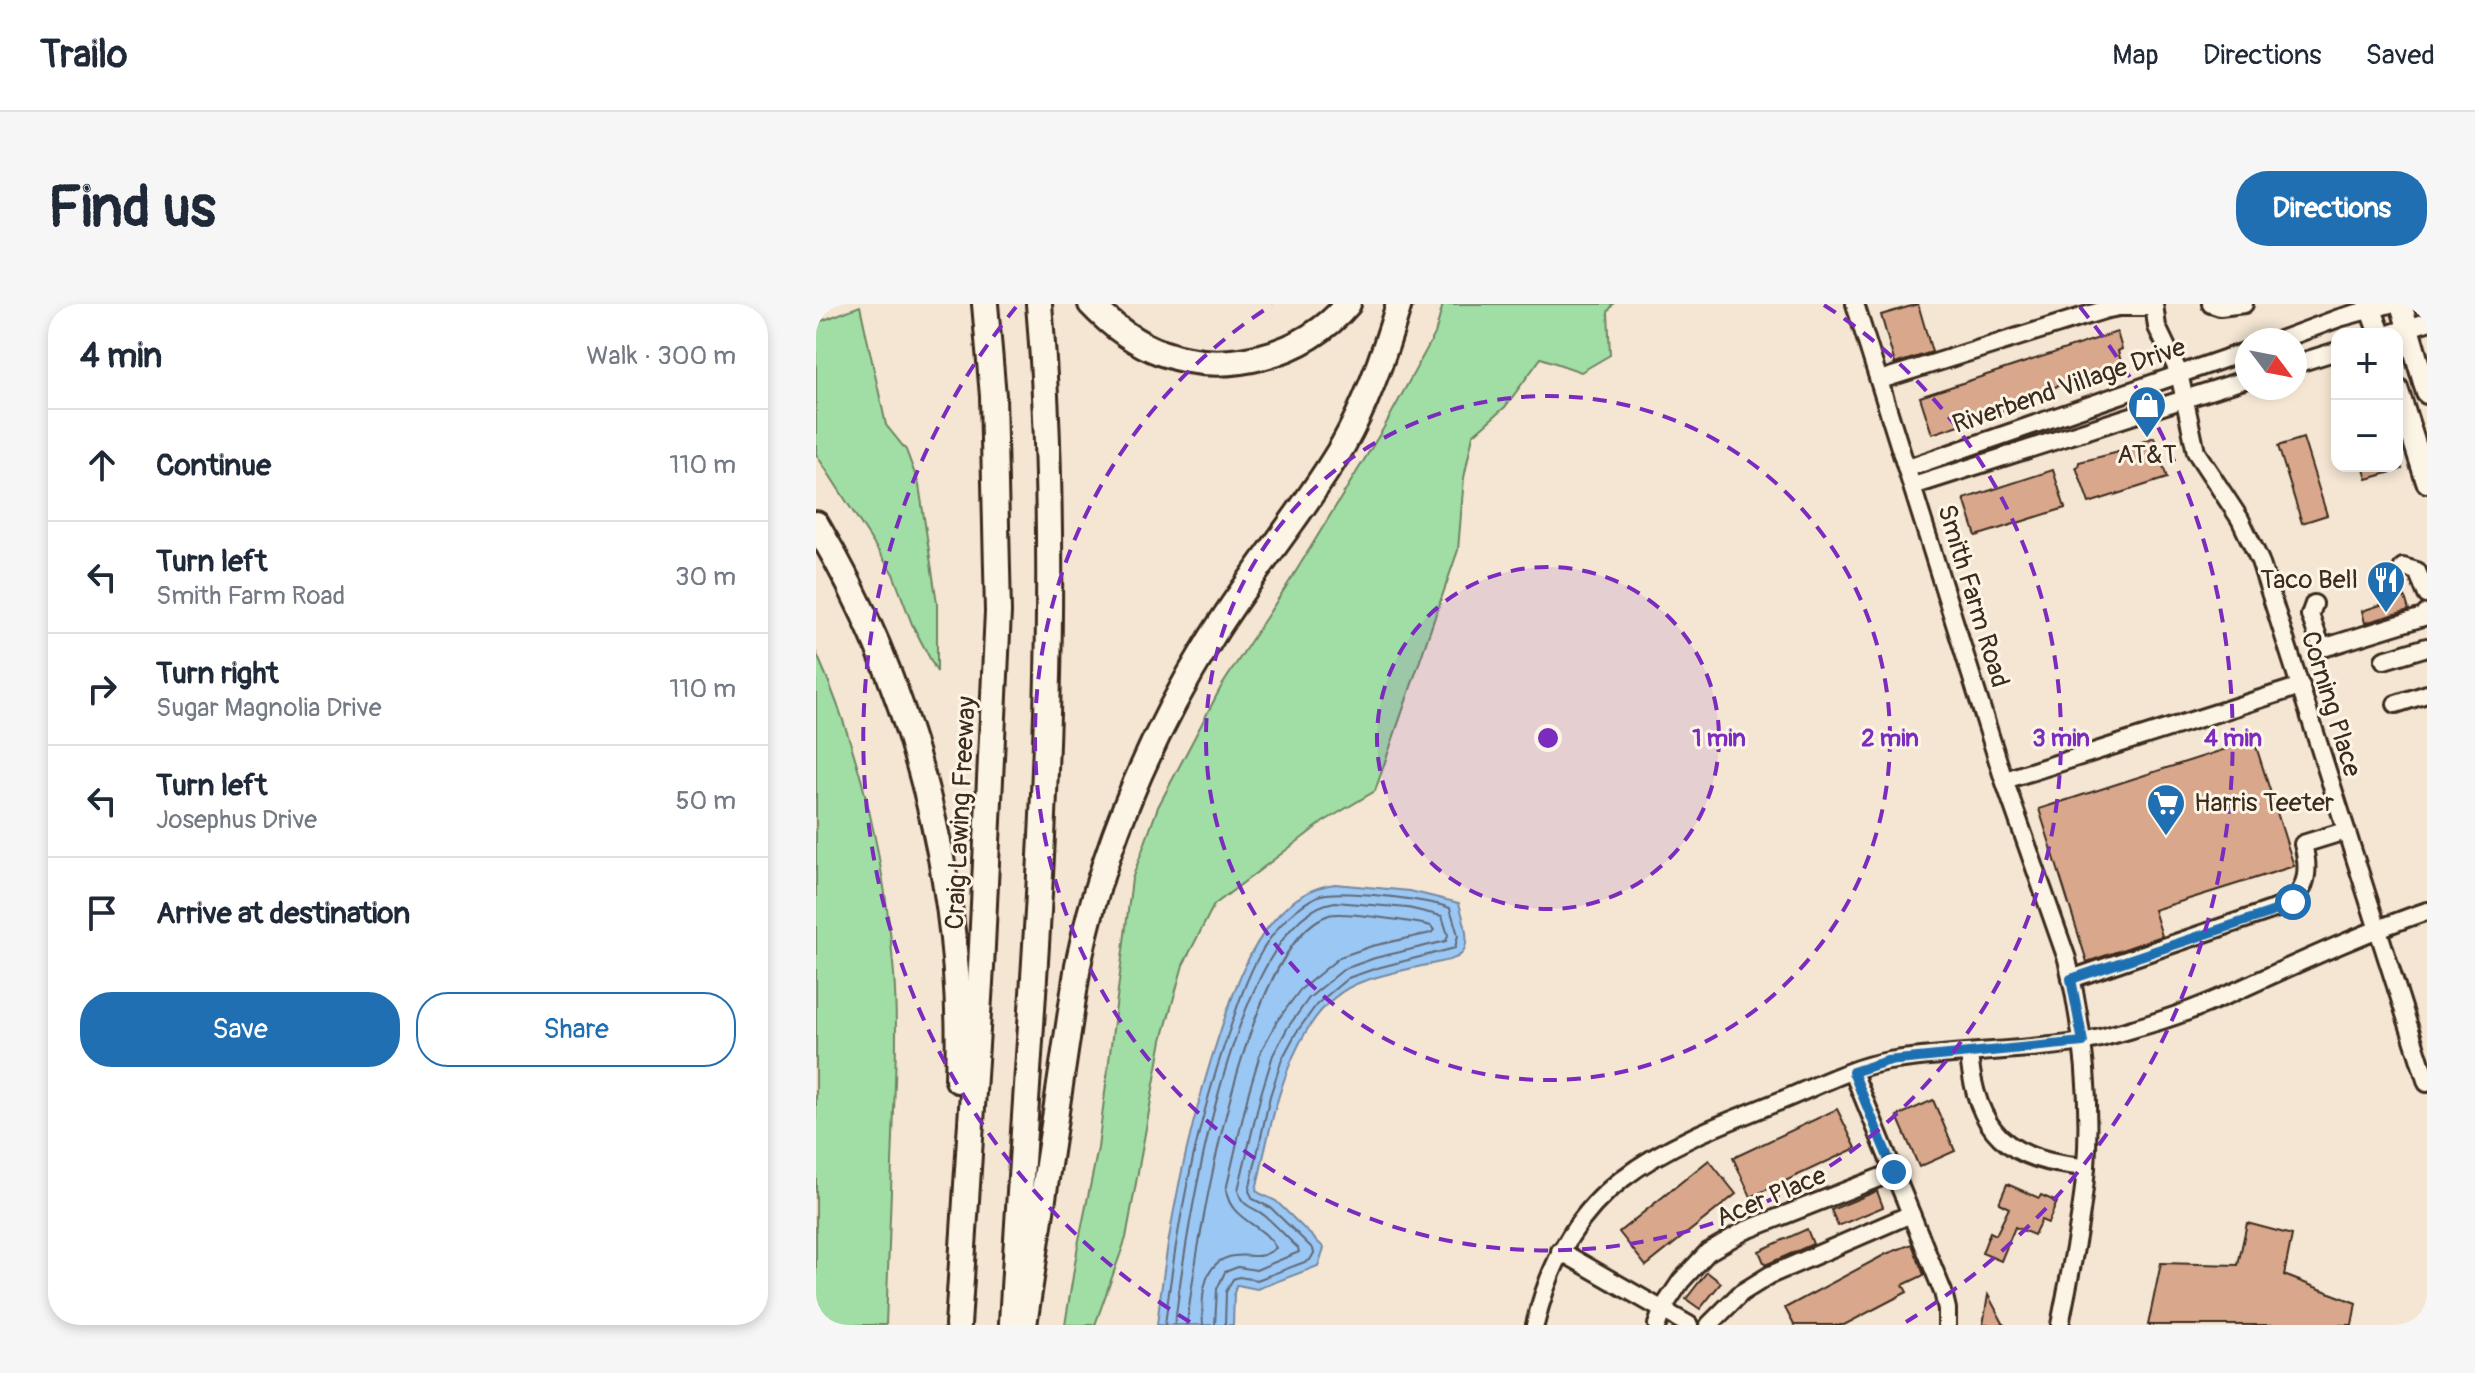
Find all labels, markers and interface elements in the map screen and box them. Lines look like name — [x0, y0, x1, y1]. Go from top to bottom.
text: Trailo — [40, 31, 127, 79]
text: Map — [2112, 38, 2159, 73]
text: Directions — [2203, 38, 2322, 73]
text: Saved — [2366, 38, 2435, 73]
button: Directions — [2236, 171, 2427, 246]
text: Find us — [48, 174, 216, 243]
north arrow — [2235, 328, 2307, 400]
map controls — [2331, 328, 2403, 472]
button: + — [2331, 328, 2403, 400]
street label: Riverbend Village Drive — [1948, 331, 2190, 441]
text: 4 min — [80, 335, 162, 378]
text: Walk · 300 m — [586, 340, 736, 372]
shop icon: AT&T — [2126, 384, 2168, 439]
button: − — [2331, 400, 2403, 472]
place label: AT&T — [2117, 439, 2177, 471]
icon: ahead — [80, 443, 124, 487]
text: Continue — [156, 447, 271, 484]
text: 110 m — [669, 449, 736, 481]
street label: Smith Farm Road — [1930, 501, 2016, 691]
text: Turn left — [156, 543, 267, 580]
icon: left — [80, 555, 124, 599]
restaurant icon: Taco Bell — [2365, 559, 2407, 614]
text: 30 m — [675, 561, 736, 593]
place label: Taco Bell — [2260, 564, 2358, 596]
text: Smith Farm Road — [156, 580, 345, 612]
street label: Corning Place — [2294, 627, 2368, 781]
text: Turn right — [156, 655, 279, 692]
icon: right — [80, 667, 124, 711]
text: 110 m — [669, 673, 736, 705]
text: Sugar Magnolia Drive — [156, 692, 381, 724]
street label: Craig Lawing Freeway — [939, 695, 983, 931]
centre of rings — [1534, 724, 1562, 752]
text: 1 min — [1692, 724, 1746, 753]
text: 2 min — [1861, 724, 1919, 753]
text: 3 min — [2032, 724, 2090, 753]
text: 4 min — [2204, 724, 2262, 753]
text: Turn left — [156, 767, 267, 804]
icon: left — [80, 779, 124, 823]
supermarket icon: Harris Teeter — [2145, 782, 2187, 837]
text: 50 m — [675, 785, 736, 817]
place label: Harris Teeter — [2194, 787, 2335, 819]
text: Josephus Drive — [156, 804, 317, 836]
route start — [2275, 884, 2311, 920]
icon: arrive — [80, 891, 124, 935]
text: Arrive at destination — [156, 895, 410, 932]
button: Save — [80, 992, 400, 1067]
button: Share — [416, 992, 736, 1067]
route end — [1876, 1154, 1912, 1190]
street label: Acer Place — [1711, 1159, 1831, 1234]

